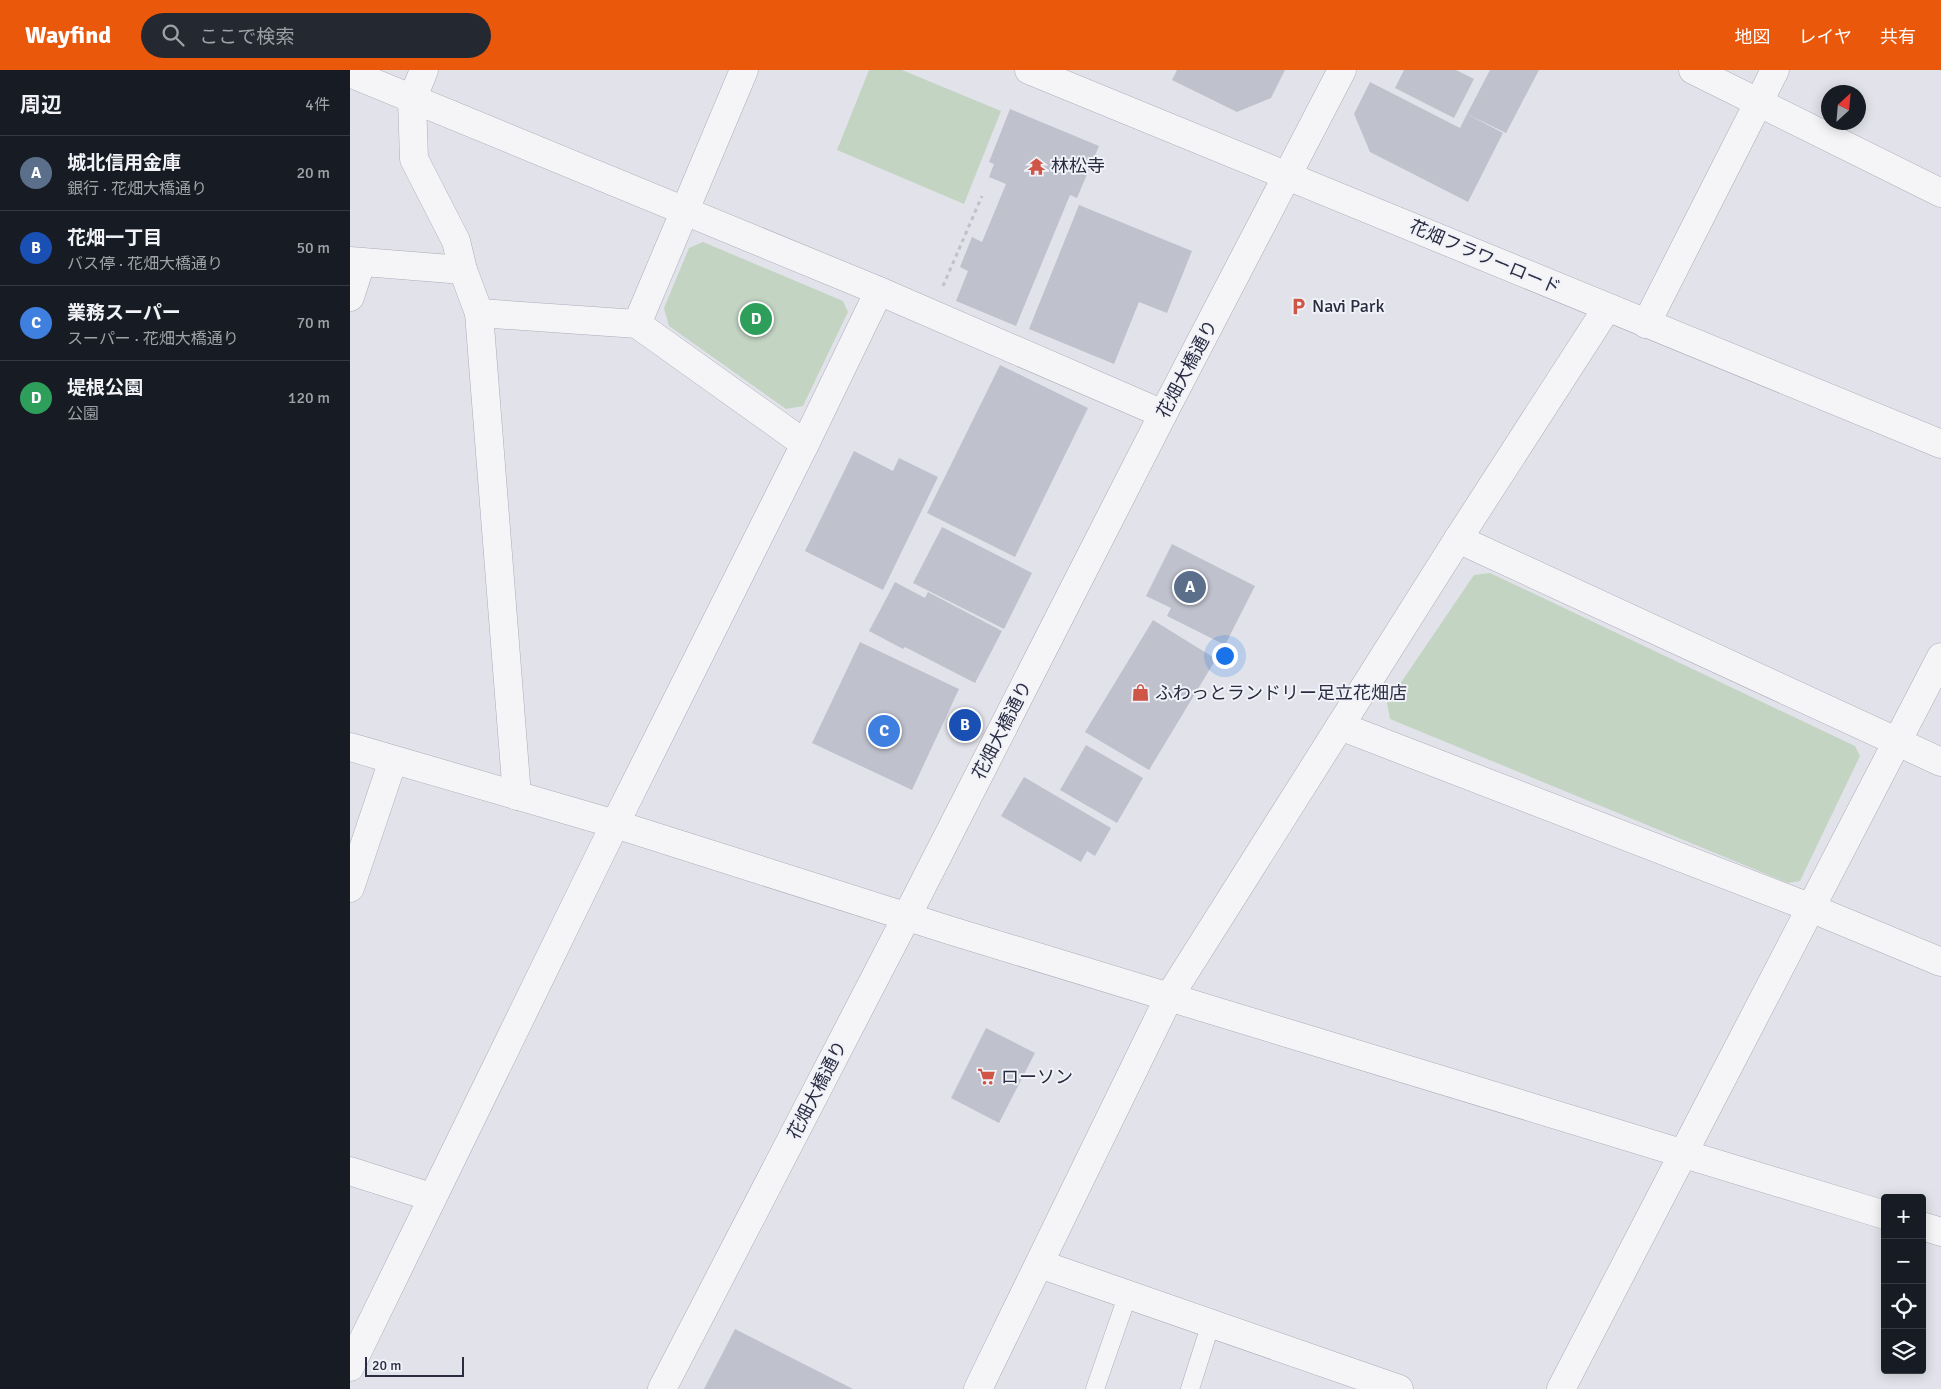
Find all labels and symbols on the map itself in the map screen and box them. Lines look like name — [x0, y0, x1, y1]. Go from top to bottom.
north arrow — [1821, 85, 1866, 130]
place label: 林松寺 — [1051, 155, 1105, 177]
temple icon: 林松寺 — [1027, 156, 1047, 176]
street label: 花畑フラワーロード — [1406, 215, 1564, 299]
place label: Navi Park — [1312, 295, 1384, 317]
parking icon: Navi Park — [1288, 296, 1308, 316]
pin: D — [740, 300, 772, 338]
street label: 花畑大橋通り — [1152, 316, 1222, 422]
pin: A — [1174, 568, 1206, 606]
your location — [1212, 643, 1238, 669]
street label: 花畑大橋通り — [968, 677, 1036, 783]
place label: ふわっとランドリー足立花畑店 — [1155, 682, 1407, 704]
shop icon: ふわっとランドリー足立花畑店 — [1131, 683, 1151, 703]
pin: B — [949, 706, 981, 744]
pin: C — [868, 712, 900, 750]
street label: 花畑大橋通り — [783, 1037, 851, 1143]
place label: ローソン — [1001, 1066, 1073, 1088]
supermarket icon: ローソン — [977, 1067, 997, 1087]
scale bar — [365, 1354, 464, 1377]

